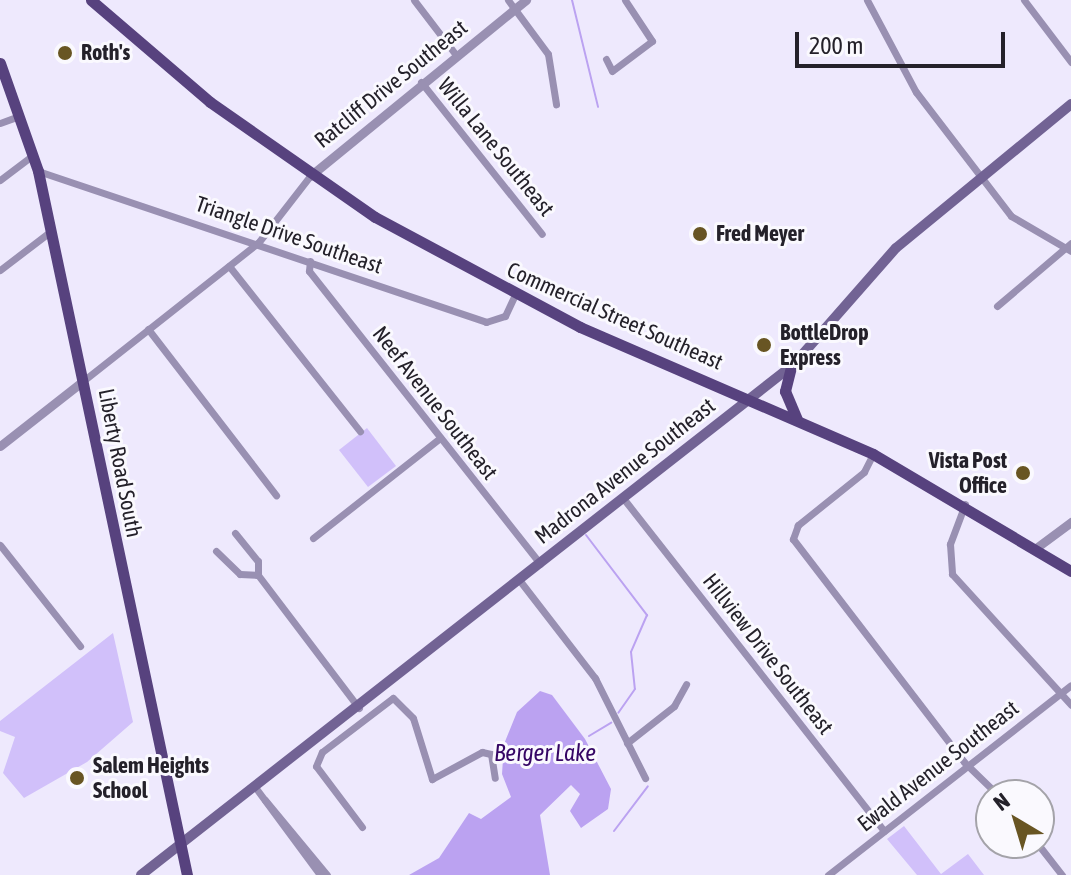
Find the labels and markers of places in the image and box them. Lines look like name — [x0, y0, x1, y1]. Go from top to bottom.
place label: Roth's — [81, 40, 130, 66]
marker: Roth's — [56, 44, 74, 62]
place label: Fred Meyer — [716, 221, 804, 247]
marker: Fred Meyer — [691, 225, 709, 243]
place label: BottleDrop Express — [780, 319, 869, 370]
marker: BottleDrop Express — [755, 336, 773, 354]
place label: Vista Post Office — [929, 447, 1007, 498]
marker: Vista Post Office — [1014, 464, 1032, 482]
place label: Salem Heights School — [93, 752, 209, 804]
marker: Salem Heights School — [68, 769, 86, 787]

